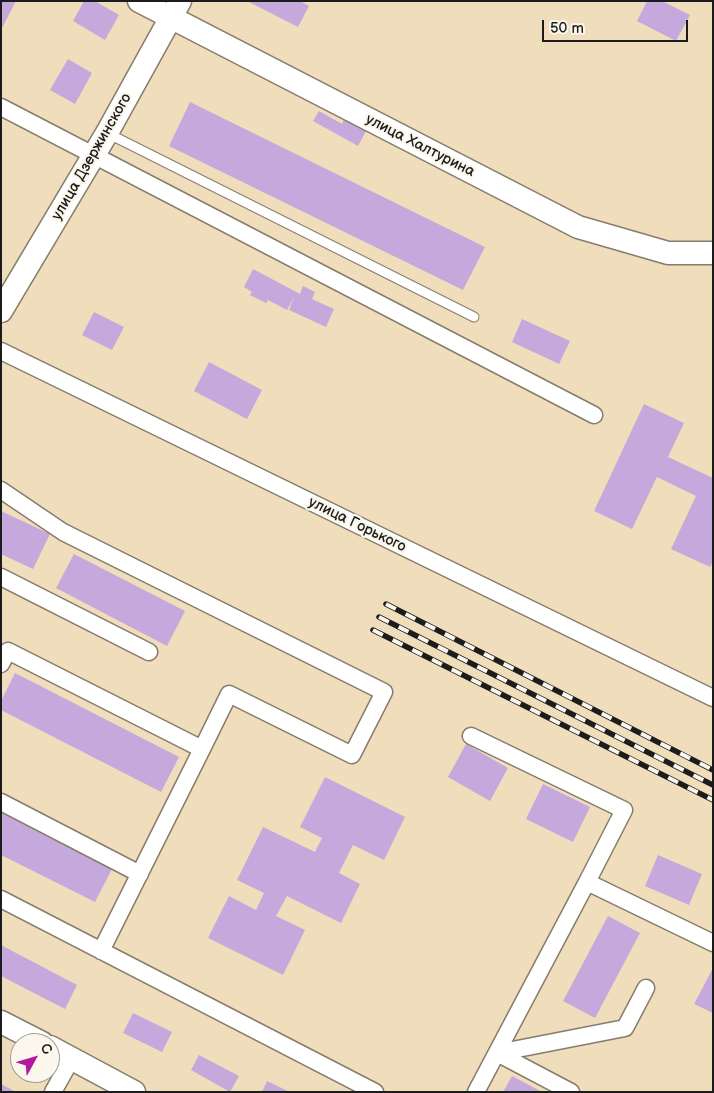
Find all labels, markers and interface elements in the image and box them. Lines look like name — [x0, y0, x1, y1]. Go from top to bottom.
scale bar — [544, 10, 690, 42]
text: 50 m — [550, 19, 584, 38]
street label: улица Дзержинского — [48, 90, 136, 224]
street label: улица Халтурина — [362, 111, 478, 181]
street label: улица Горького — [305, 494, 409, 556]
north arrow — [10, 1033, 60, 1083]
text: С — [37, 1040, 56, 1058]

